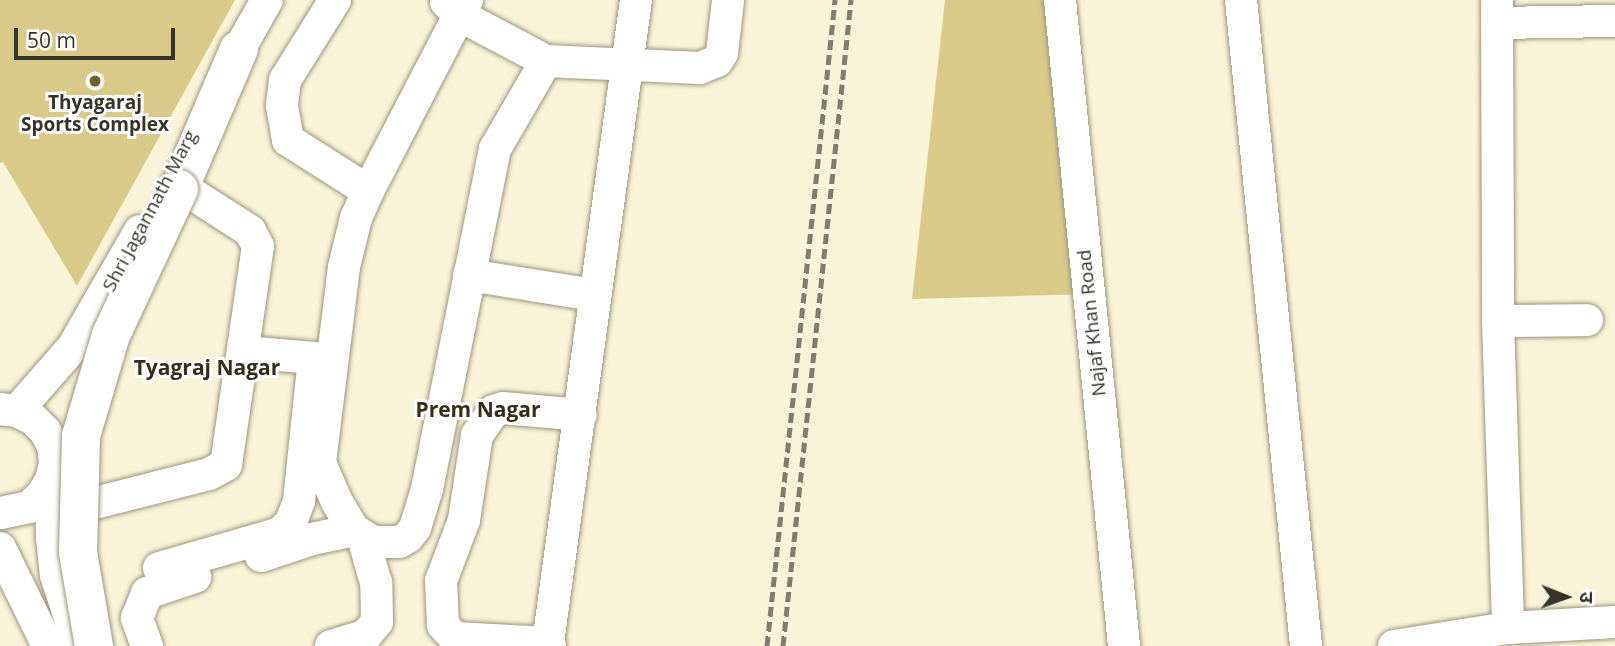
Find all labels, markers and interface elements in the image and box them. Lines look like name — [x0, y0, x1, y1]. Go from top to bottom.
scale bar — [18, 14, 178, 58]
text: 50 m — [27, 26, 76, 54]
marker: Thyagaraj Sports Complex — [87, 73, 103, 89]
place label: Thyagaraj Sports Complex — [21, 92, 169, 136]
street label: Shri Jagannath Marg — [98, 127, 202, 295]
street label: Najaf Khan Road — [1073, 249, 1111, 397]
district label: Tyagraj Nagar — [134, 354, 280, 380]
district label: Prem Nagar — [415, 396, 541, 422]
north arrow — [1531, 562, 1601, 632]
text: उ — [1574, 592, 1600, 603]

